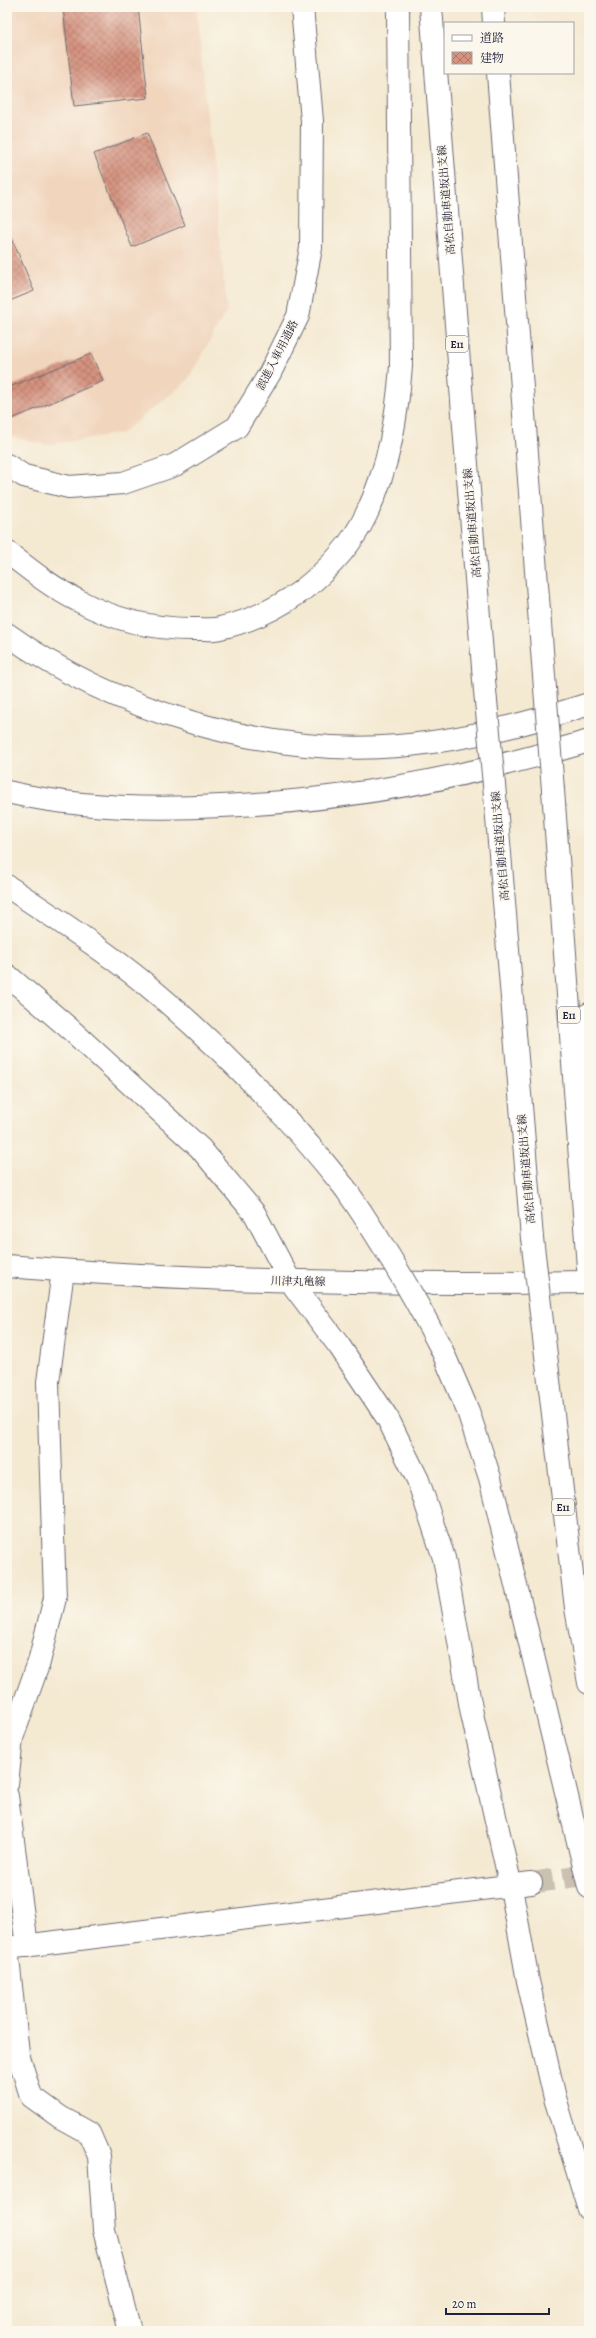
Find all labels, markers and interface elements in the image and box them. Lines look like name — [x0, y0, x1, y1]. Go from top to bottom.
legend — [444, 22, 574, 74]
text: 道路 — [480, 30, 504, 46]
text: 建物 — [480, 50, 504, 66]
street label: 高松自動車道坂出支線 — [434, 145, 459, 255]
street label: 誤進入車用通路 — [253, 318, 302, 393]
road number: E11 — [446, 336, 468, 352]
street label: 高松自動車道坂出支線 — [460, 468, 485, 578]
street label: 高松自動車道坂出支線 — [488, 791, 513, 901]
road number: E11 — [558, 1007, 580, 1023]
street label: 高松自動車道坂出支線 — [514, 1114, 539, 1224]
street label: 川津丸亀線 — [270, 1274, 326, 1289]
road number: E11 — [552, 1499, 574, 1515]
scale bar — [446, 2290, 549, 2316]
text: 20 m — [452, 2296, 476, 2312]

